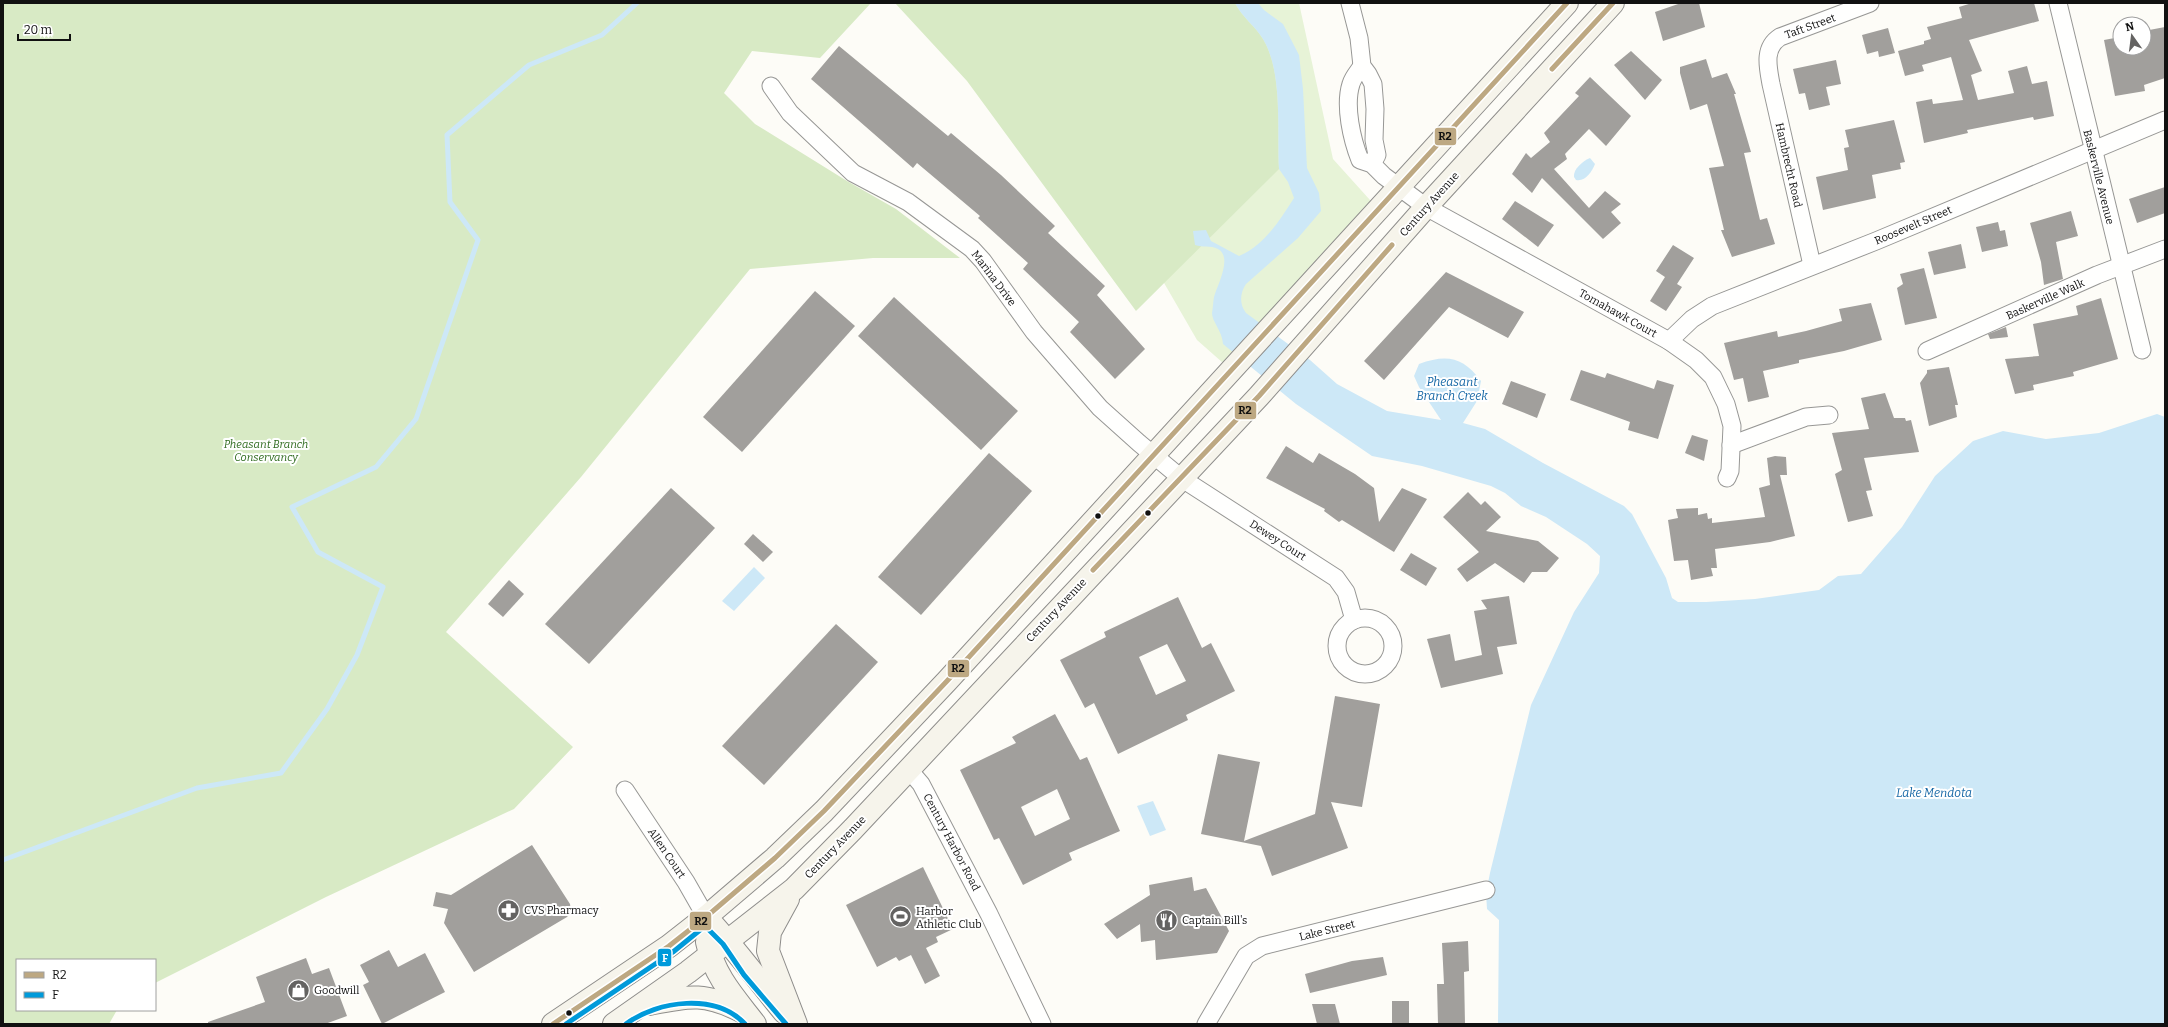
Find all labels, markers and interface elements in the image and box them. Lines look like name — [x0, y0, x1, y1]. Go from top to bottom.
street label: Taft Street — [1783, 11, 1837, 42]
scale bar — [18, 16, 70, 42]
north arrow — [2112, 16, 2152, 56]
text: N — [2124, 19, 2136, 34]
text: 20 m — [24, 23, 53, 37]
street label: Hambrecht Road — [1772, 122, 1805, 209]
line badge: R2 — [1434, 127, 1457, 146]
street label: Baskerville Avenue — [2080, 128, 2117, 226]
text: R2 — [1438, 130, 1452, 143]
street label: Century Avenue — [1397, 169, 1462, 239]
street label: Roosevelt Street — [1873, 203, 1954, 248]
street label: Marina Drive — [969, 248, 1019, 309]
street label: Baskerville Walk — [2004, 276, 2087, 323]
street label: Tomahawk Court — [1576, 287, 1659, 340]
water label: Pheasant Branch Creek — [1416, 375, 1488, 403]
line badge: R2 — [1234, 401, 1257, 420]
text: R2 — [1238, 404, 1252, 417]
park label: Pheasant Branch Conservancy — [224, 438, 308, 464]
unlabelled marker — [1143, 508, 1153, 518]
unlabelled marker — [1093, 511, 1103, 521]
street label: Dewey Court — [1247, 517, 1308, 564]
street label: Century Avenue — [1024, 576, 1089, 645]
line badge: R2 — [947, 659, 970, 678]
text: R2 — [951, 662, 965, 675]
water label: Lake Mendota — [1896, 786, 1972, 800]
street label: Century Harbor Road — [920, 791, 983, 894]
street label: Century Avenue — [802, 813, 869, 881]
street label: Allen Court — [645, 826, 688, 881]
pharmacy icon: CVS Pharmacy — [496, 897, 522, 923]
place label: CVS Pharmacy — [524, 904, 599, 917]
sports icon: Harbor Athletic Club — [887, 904, 913, 930]
place label: Harbor Athletic Club — [916, 905, 982, 931]
restaurant icon: Captain Bill's — [1154, 907, 1180, 933]
line badge: R2 — [689, 911, 712, 931]
place label: Captain Bill's — [1182, 914, 1247, 927]
text: R2 — [694, 915, 708, 928]
street label: Lake Street — [1298, 917, 1356, 944]
line badge: F — [657, 948, 672, 967]
text: F — [662, 952, 668, 965]
legend — [16, 959, 156, 1011]
text: R2 — [52, 968, 66, 982]
shop icon: Goodwill — [286, 977, 312, 1003]
place label: Goodwill — [314, 984, 359, 997]
text: F — [52, 988, 59, 1002]
unlabelled marker — [564, 1008, 574, 1018]

